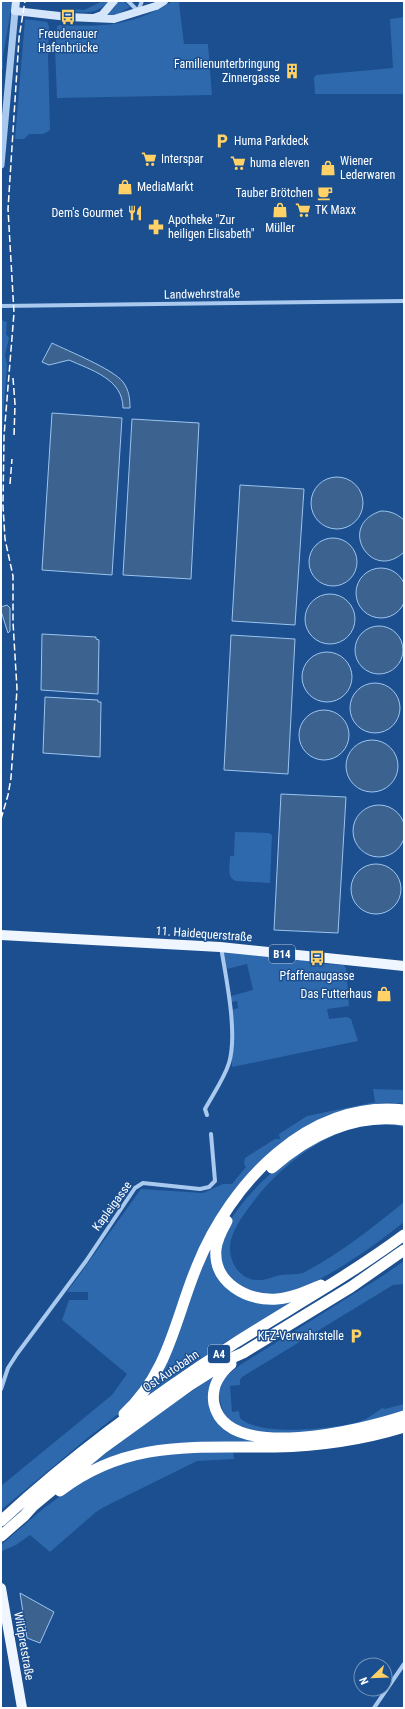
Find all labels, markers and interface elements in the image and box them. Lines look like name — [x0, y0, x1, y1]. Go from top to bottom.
bus stop icon: Freudenauer Hafenbrücke — [59, 8, 77, 26]
place label: Freudenauer Hafenbrücke — [38, 27, 98, 55]
place label: Familienunterbringung Zinnergasse — [174, 57, 280, 85]
building icon: Familienunterbringung Zinnergasse — [283, 62, 301, 80]
parking icon: Huma Parkdeck — [213, 132, 231, 150]
place label: Huma Parkdeck — [234, 134, 309, 148]
supermarket icon: Interspar — [140, 150, 158, 168]
place label: Interspar — [161, 152, 204, 166]
supermarket icon: huma eleven — [229, 154, 247, 172]
place label: Wiener Lederwaren — [340, 154, 395, 182]
place label: huma eleven — [250, 156, 310, 170]
shop icon: Wiener Lederwaren — [319, 159, 337, 177]
shop icon: MediaMarkt — [116, 178, 134, 196]
place label: MediaMarkt — [137, 180, 194, 194]
cafe icon: Tauber Brötchen — [316, 184, 334, 202]
place label: Tauber Brötchen — [235, 186, 313, 200]
shop icon: Müller — [271, 201, 289, 219]
supermarket icon: TK Maxx — [294, 201, 312, 219]
place label: TK Maxx — [315, 203, 356, 217]
restaurant icon: Dem's Gourmet — [126, 204, 144, 222]
place label: Dem's Gourmet — [51, 206, 123, 220]
place label: Apotheke "Zur heiligen Elisabeth" — [168, 213, 255, 241]
pharmacy icon: Apotheke "Zur heiligen Elisabeth" — [147, 218, 165, 236]
place label: Müller — [265, 221, 295, 235]
street label: Landwehrstraße — [164, 286, 241, 302]
street label: 11. Haidequerstraße — [155, 924, 253, 944]
road number: B14 — [269, 945, 295, 963]
bus stop icon: Pfaffenaugasse — [308, 949, 326, 967]
place label: Pfaffenaugasse — [280, 969, 355, 983]
shop icon: Das Futterhaus — [375, 985, 393, 1003]
place label: Das Futterhaus — [301, 987, 372, 1001]
street label: Kapleigasse — [89, 1178, 135, 1233]
parking icon: KFZ-Verwahrstelle — [347, 1327, 365, 1345]
place label: KFZ-Verwahrstelle — [258, 1329, 344, 1343]
road number: A4 — [208, 1345, 230, 1363]
street label: Ost Autobahn — [140, 1347, 202, 1395]
street label: Wildpretstraße — [11, 1611, 37, 1682]
north arrow — [353, 1657, 393, 1697]
text: N — [357, 1675, 372, 1686]

